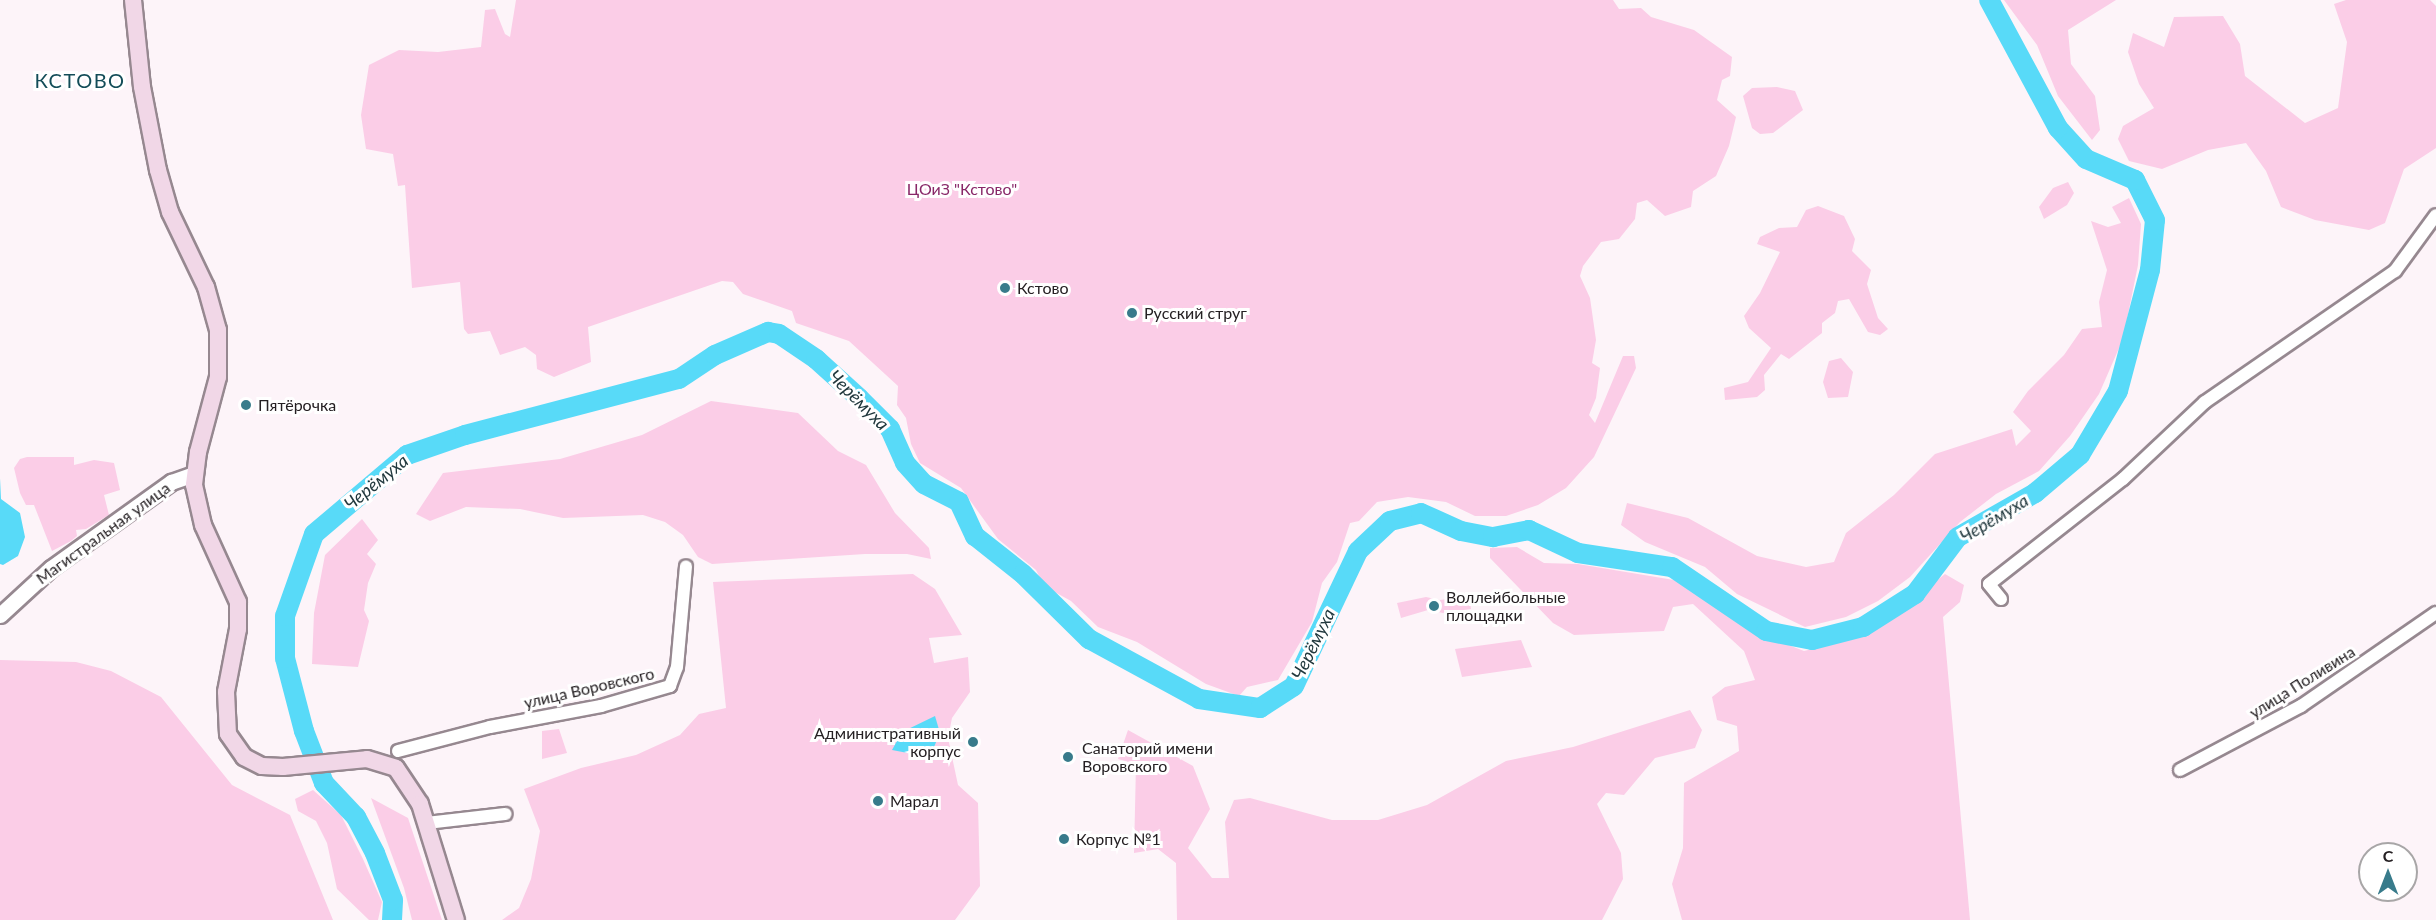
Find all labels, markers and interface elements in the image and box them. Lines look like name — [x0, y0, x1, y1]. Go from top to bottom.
district label: КСТОВО — [34, 68, 126, 92]
park label: ЦОиЗ "Кстово" — [907, 179, 1017, 199]
place label: Кстово — [1017, 278, 1069, 298]
marker: Кстово — [998, 281, 1012, 295]
place label: Русский струг — [1144, 303, 1247, 323]
marker: Русский струг — [1125, 306, 1139, 320]
water label: Черёмуха — [824, 365, 894, 435]
place label: Пятёрочка — [258, 395, 336, 415]
marker: Пятёрочка — [239, 398, 253, 412]
water label: Черёмуха — [340, 450, 412, 514]
street label: Магистральная улица — [32, 478, 174, 588]
water label: Черёмуха — [1956, 489, 2032, 547]
place label: Воллейбольные площадки — [1446, 587, 1566, 625]
marker: Воллейбольные площадки — [1427, 599, 1441, 613]
water label: Черёмуха — [1287, 605, 1339, 683]
street label: улица Поливина — [2246, 642, 2358, 722]
street label: улица Воровского — [522, 664, 656, 712]
place label: Административный корпус — [814, 723, 961, 761]
marker: Административный корпус — [966, 735, 980, 749]
place label: Санаторий имени Воровского — [1082, 738, 1213, 776]
marker: Санаторий имени Воровского — [1059, 748, 1077, 766]
place label: Марал — [890, 791, 939, 811]
marker: Марал — [871, 794, 885, 808]
place label: Корпус №1 — [1076, 829, 1161, 849]
marker: Корпус №1 — [1057, 832, 1071, 846]
north arrow — [2358, 842, 2418, 902]
text: С — [2383, 846, 2393, 865]

